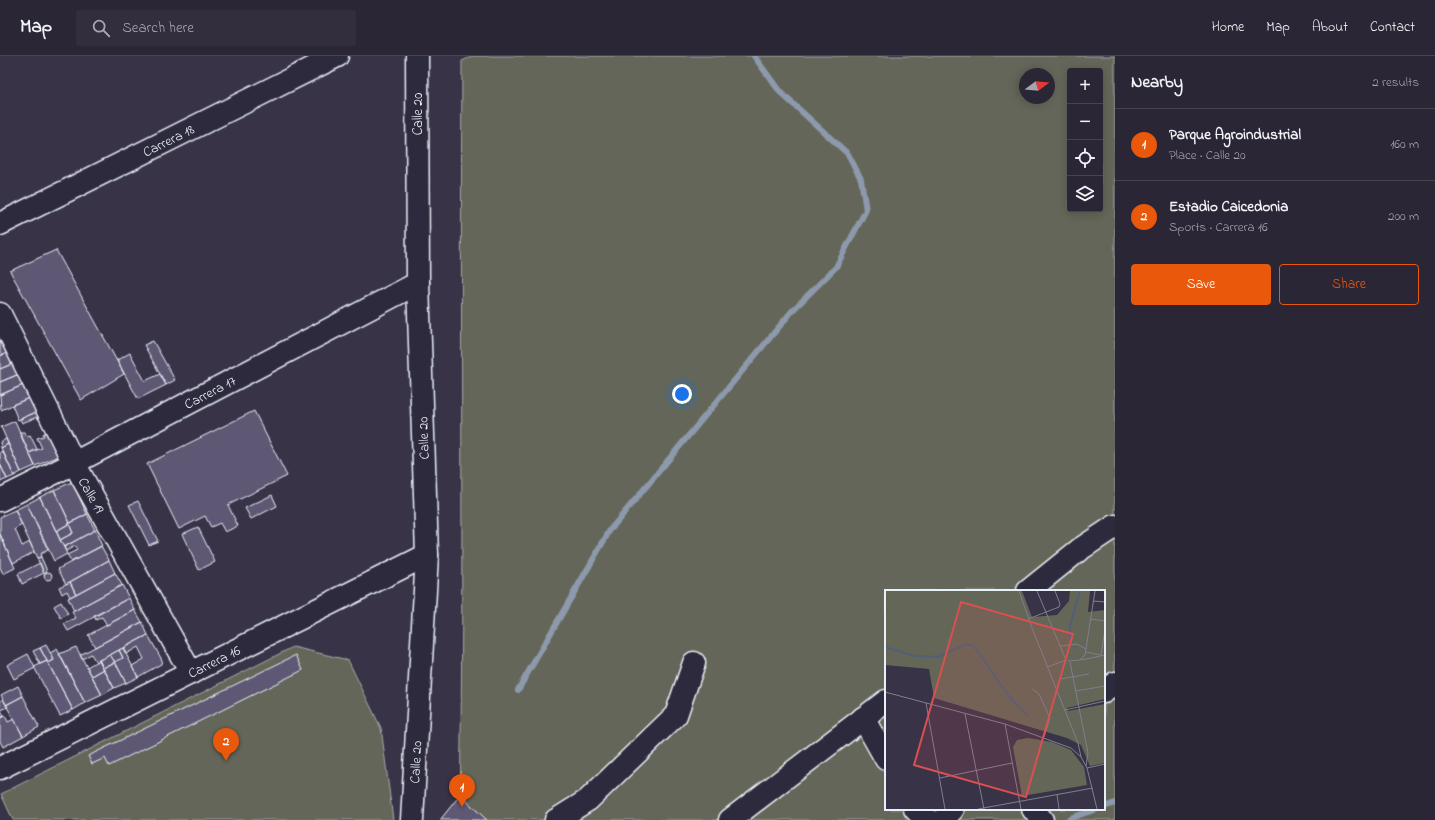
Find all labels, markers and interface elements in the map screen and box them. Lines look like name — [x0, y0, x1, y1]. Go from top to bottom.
search box — [76, 10, 356, 46]
text: Map — [20, 14, 52, 41]
icon: search — [90, 17, 112, 39]
text: Search here — [122, 17, 194, 39]
text: Home — [1212, 17, 1244, 38]
text: Map — [1266, 17, 1290, 38]
text: About — [1312, 17, 1348, 38]
text: Contact — [1370, 17, 1415, 38]
north arrow — [1019, 68, 1055, 104]
map controls — [1067, 68, 1103, 212]
button: + — [1067, 68, 1103, 104]
text: Nearby — [1131, 70, 1183, 95]
text: 2 results — [1372, 73, 1419, 92]
street label: Calle 20 — [408, 93, 429, 135]
button: − — [1067, 104, 1103, 140]
street label: Carrera 18 — [139, 120, 198, 163]
text: Parque Agroindustrial — [1169, 124, 1301, 146]
text: 1 — [1142, 135, 1146, 154]
text: 160 m — [1390, 135, 1419, 154]
button: locate — [1067, 140, 1103, 176]
text: Place · Calle 20 — [1169, 146, 1246, 165]
button: layers — [1067, 176, 1103, 212]
text: Estadio Caicedonia — [1169, 196, 1288, 218]
text: 2 — [1141, 207, 1147, 226]
text: 200 m — [1388, 207, 1419, 226]
text: Sports · Carrera 16 — [1169, 218, 1268, 237]
button: Save — [1131, 264, 1271, 305]
button: Share — [1279, 264, 1419, 305]
street label: Carrera 17 — [181, 371, 240, 416]
your location — [672, 384, 692, 404]
street label: Calle 20 — [413, 416, 436, 460]
street label: Calle 19 — [72, 474, 109, 518]
inset map — [885, 590, 1105, 810]
street label: Carrera 16 — [185, 641, 244, 685]
pin: 2 — [213, 728, 239, 761]
street label: Calle 20 — [405, 740, 428, 784]
pin: 1 — [449, 774, 475, 807]

